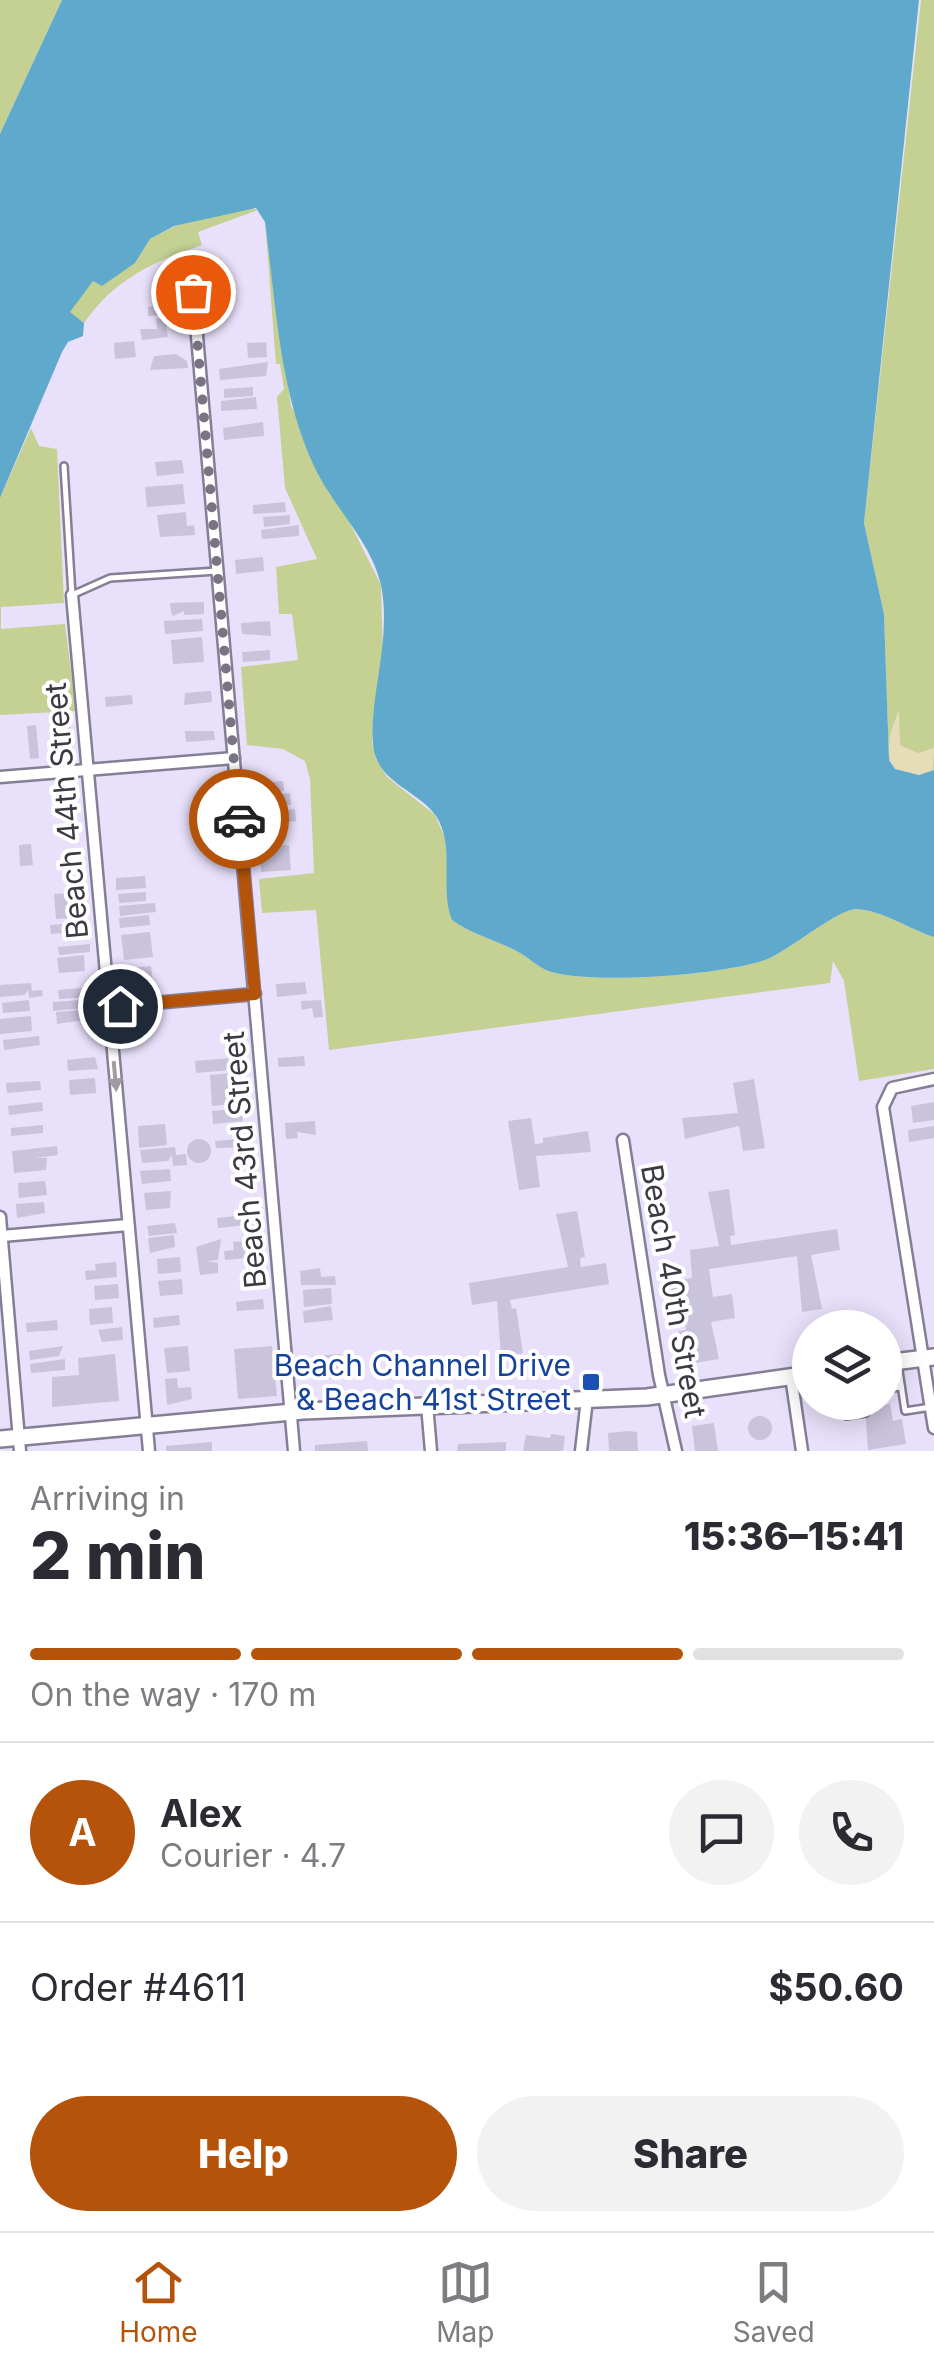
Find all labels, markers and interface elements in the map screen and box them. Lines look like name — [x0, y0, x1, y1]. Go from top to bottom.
pin — [151, 250, 236, 335]
icon: bag — [166, 265, 221, 320]
street label: Beach 44th Street — [37, 681, 95, 941]
courier — [189, 769, 289, 869]
icon: car — [212, 792, 267, 847]
pin — [78, 964, 163, 1049]
icon: home — [93, 979, 148, 1034]
street label: Beach 43rd Street — [215, 1030, 273, 1290]
one-way arrow — [108, 1060, 124, 1092]
street label: Beach 40th Street — [634, 1161, 714, 1421]
map controls — [792, 1310, 902, 1420]
button: layers — [792, 1310, 902, 1420]
place label: Beach Channel Drive & Beach 41st Street — [274, 1347, 571, 1417]
marker: Beach Channel Drive & Beach 41st Street — [580, 1371, 602, 1393]
text: Arriving in — [30, 1479, 185, 1518]
text: 15:36–15:41 — [684, 1513, 904, 1559]
text: 2 min — [30, 1516, 206, 1595]
text: On the way · 170 m — [30, 1675, 316, 1714]
button: chat — [669, 1780, 774, 1885]
button: phone — [799, 1780, 904, 1885]
text: Alex — [160, 1790, 243, 1836]
text: A — [68, 1809, 97, 1855]
text: Courier · 4.7 — [160, 1836, 346, 1875]
text: Order #4611 — [30, 1964, 246, 2010]
text: $50.60 — [768, 1964, 904, 2010]
button: Help — [30, 2096, 457, 2211]
button: Share — [477, 2096, 904, 2211]
tab: Home — [119, 2255, 198, 2349]
tab: Map — [436, 2255, 494, 2349]
tab: Saved — [733, 2255, 815, 2349]

